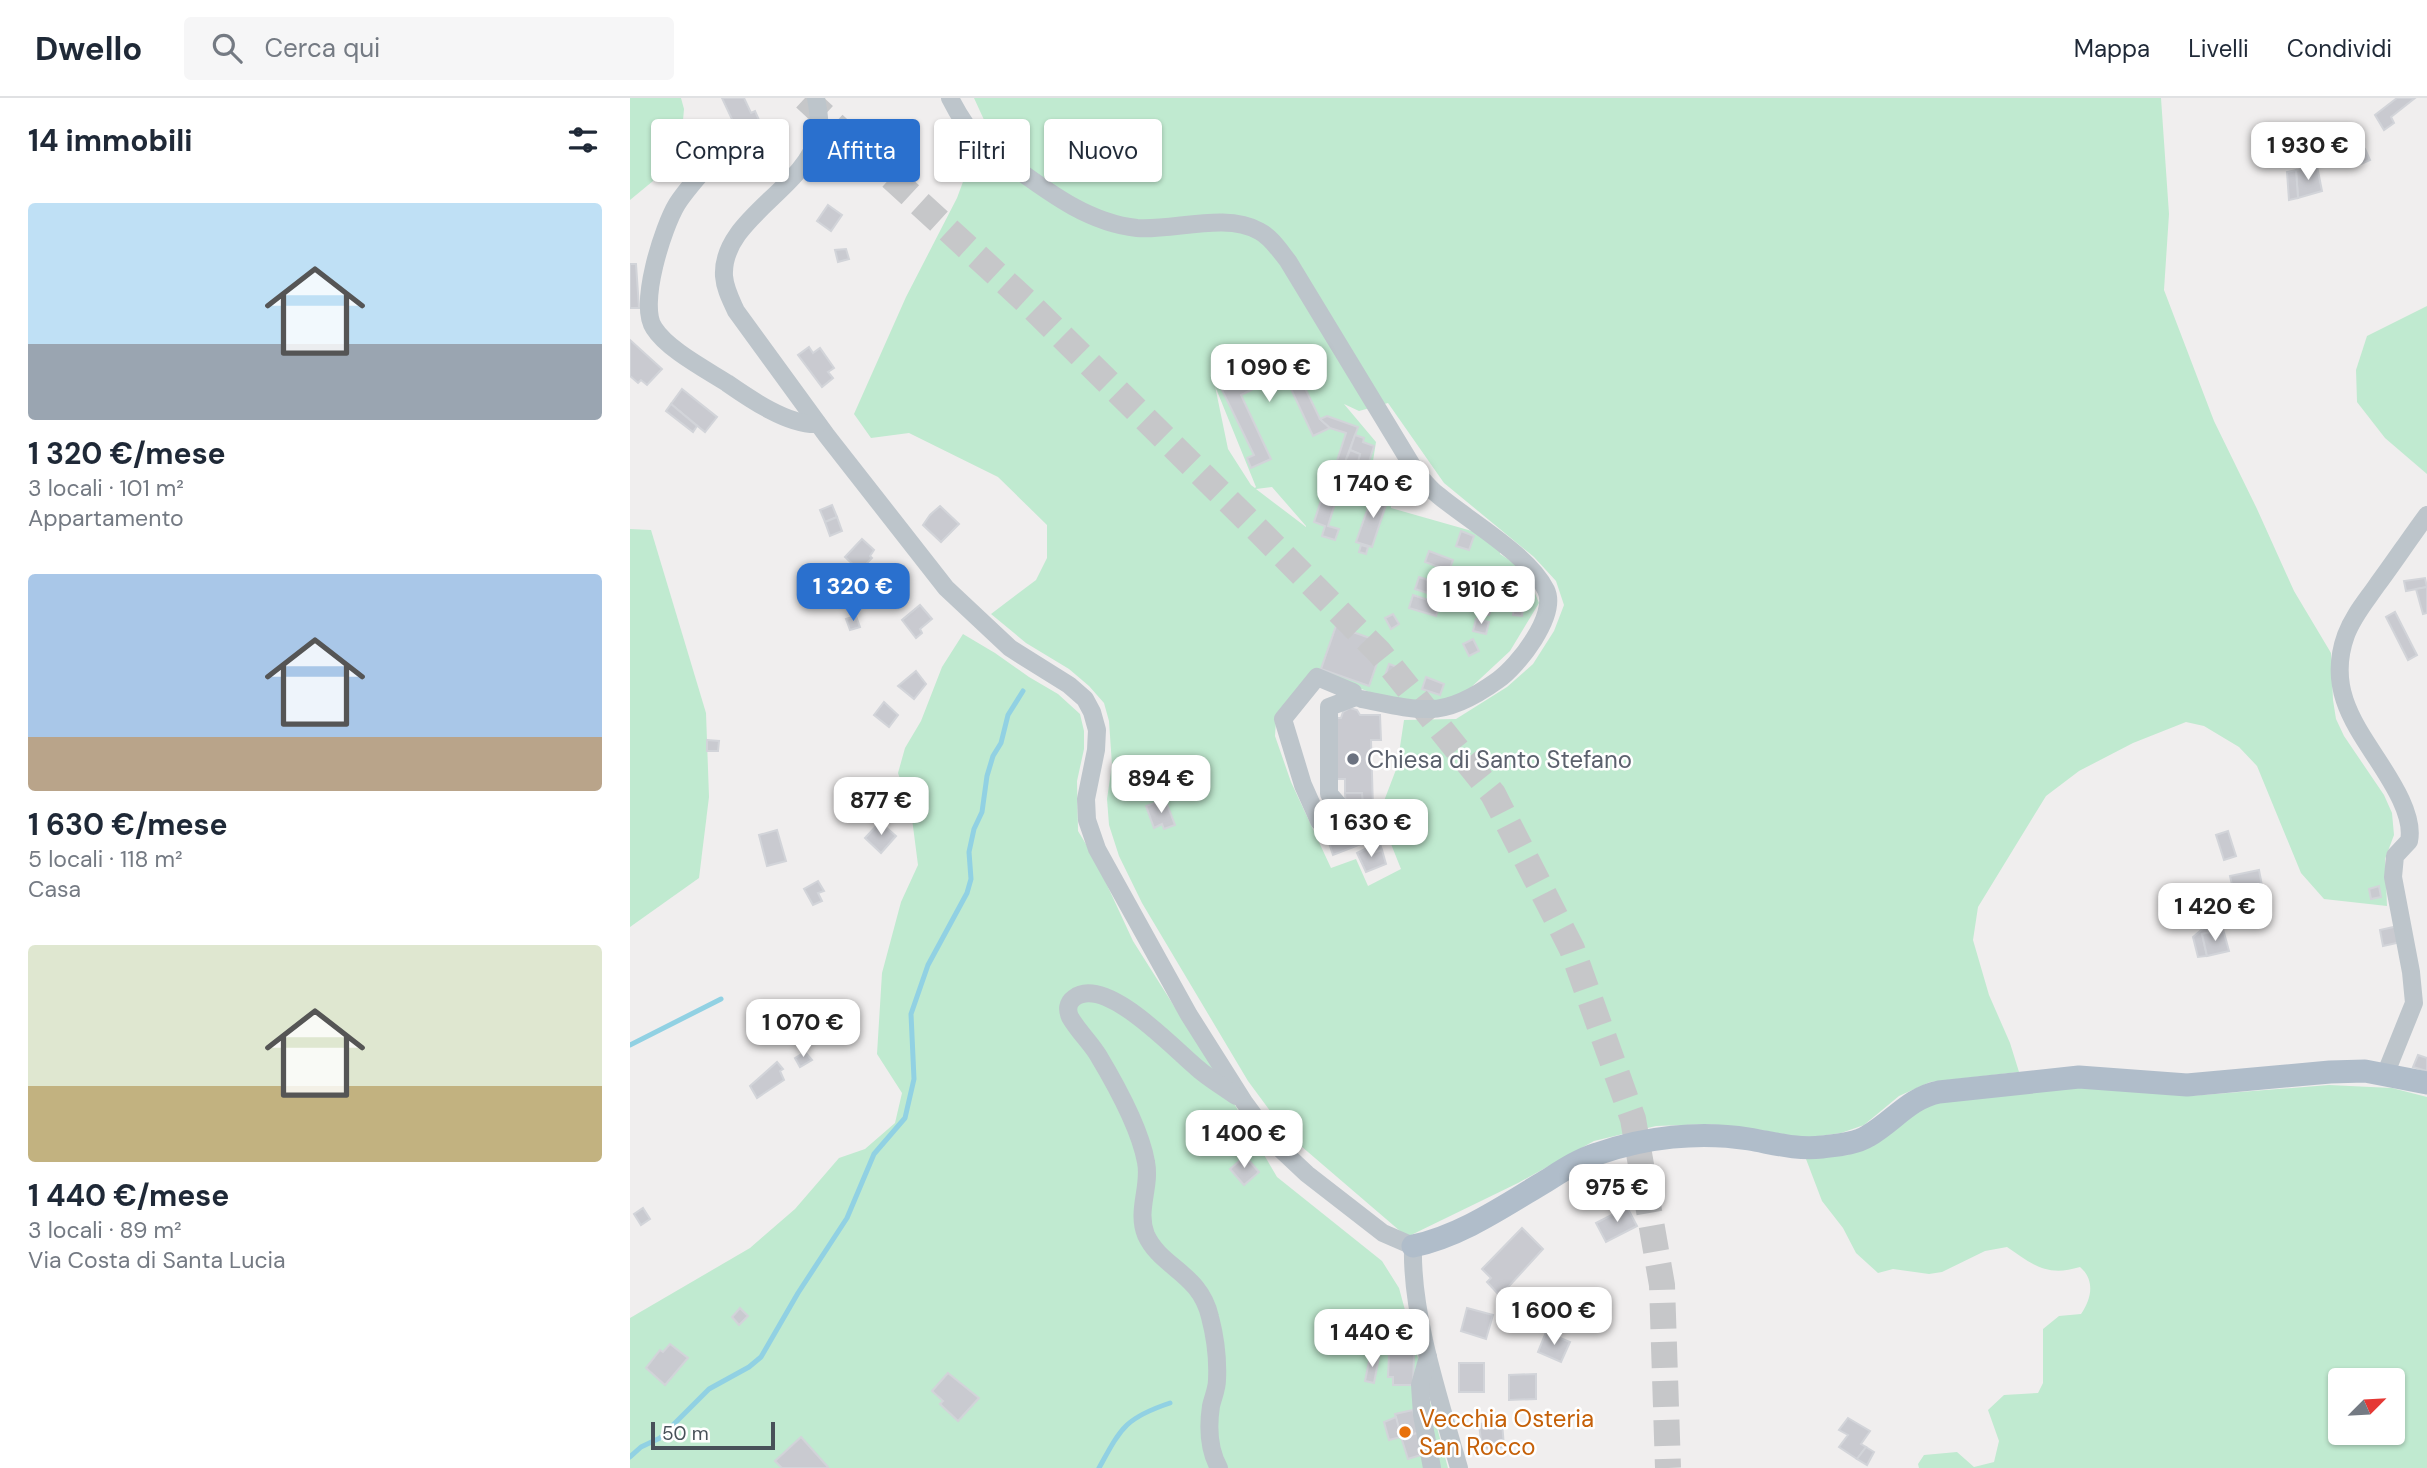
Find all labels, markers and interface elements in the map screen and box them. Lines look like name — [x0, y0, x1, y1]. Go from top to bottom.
search box — [184, 17, 674, 80]
text: Dwello — [35, 27, 142, 70]
icon: search — [208, 29, 246, 67]
text: Cerca qui — [264, 31, 380, 65]
text: Mappa — [2074, 33, 2150, 64]
text: Livelli — [2188, 33, 2249, 64]
text: Condividi — [2287, 33, 2392, 64]
chip: Compra — [651, 119, 789, 182]
chip: Affitta — [803, 119, 920, 182]
chip: Filtri — [934, 119, 1030, 182]
chip: Nuovo — [1044, 119, 1162, 182]
text: 14 immobili — [28, 121, 193, 160]
icon: filters — [564, 121, 602, 159]
pin: 1 930 € — [2243, 122, 2373, 182]
text: 1 930 € — [2267, 130, 2349, 160]
icon: home — [252, 248, 378, 374]
pin: 1 090 € — [1204, 344, 1334, 404]
text: 1 090 € — [1227, 352, 1311, 382]
text: 1 320 €/mese — [28, 434, 226, 473]
pin: 1 740 € — [1308, 460, 1438, 520]
text: 1 740 € — [1333, 468, 1413, 498]
text: 3 locali · 101 m² — [28, 473, 184, 503]
text: Appartamento — [28, 503, 184, 533]
pin: 1 320 € — [788, 564, 918, 623]
pin: 1 910 € — [1416, 566, 1546, 626]
text: 1 320 € — [813, 571, 893, 601]
text: 1 910 € — [1443, 574, 1519, 604]
icon: home — [252, 619, 378, 745]
place label: Chiesa di Santo Stefano — [1367, 744, 1632, 775]
marker: Chiesa di Santo Stefano — [1345, 751, 1361, 767]
pin: 894 € — [1112, 756, 1210, 815]
text: 894 € — [1127, 763, 1195, 793]
pin: 877 € — [832, 778, 930, 837]
text: 877 € — [850, 785, 912, 815]
pin: 1 630 € — [1306, 800, 1436, 859]
text: 1 630 €/mese — [28, 805, 228, 844]
text: 1 630 € — [1330, 807, 1412, 837]
text: 5 locali · 118 m² — [28, 844, 183, 874]
text: Casa — [28, 874, 81, 904]
pin: 1 420 € — [2150, 884, 2280, 943]
text: 1 420 € — [2174, 891, 2256, 921]
icon: home — [252, 990, 378, 1116]
pin: 1 070 € — [738, 1000, 868, 1059]
text: 1 070 € — [762, 1007, 844, 1037]
pin: 1 400 € — [1179, 1110, 1309, 1170]
text: 1 400 € — [1202, 1118, 1286, 1148]
pin: 975 € — [1568, 1164, 1666, 1224]
text: 975 € — [1585, 1172, 1649, 1202]
text: 1 440 €/mese — [28, 1176, 229, 1215]
text: 3 locali · 89 m² — [28, 1215, 182, 1245]
text: Via Costa di Santa Lucia — [28, 1245, 286, 1275]
pin: 1 600 € — [1489, 1288, 1619, 1347]
text: 1 600 € — [1512, 1295, 1596, 1325]
pin: 1 440 € — [1307, 1310, 1437, 1369]
text: 1 440 € — [1330, 1317, 1414, 1347]
north arrow — [2328, 1368, 2404, 1446]
map controls — [2328, 1368, 2405, 1445]
place label: Vecchia Osteria San Rocco — [1419, 1403, 1594, 1462]
scale bar — [651, 1419, 775, 1451]
text: 50 m — [662, 1421, 709, 1446]
marker: Vecchia Osteria San Rocco — [1397, 1424, 1413, 1440]

